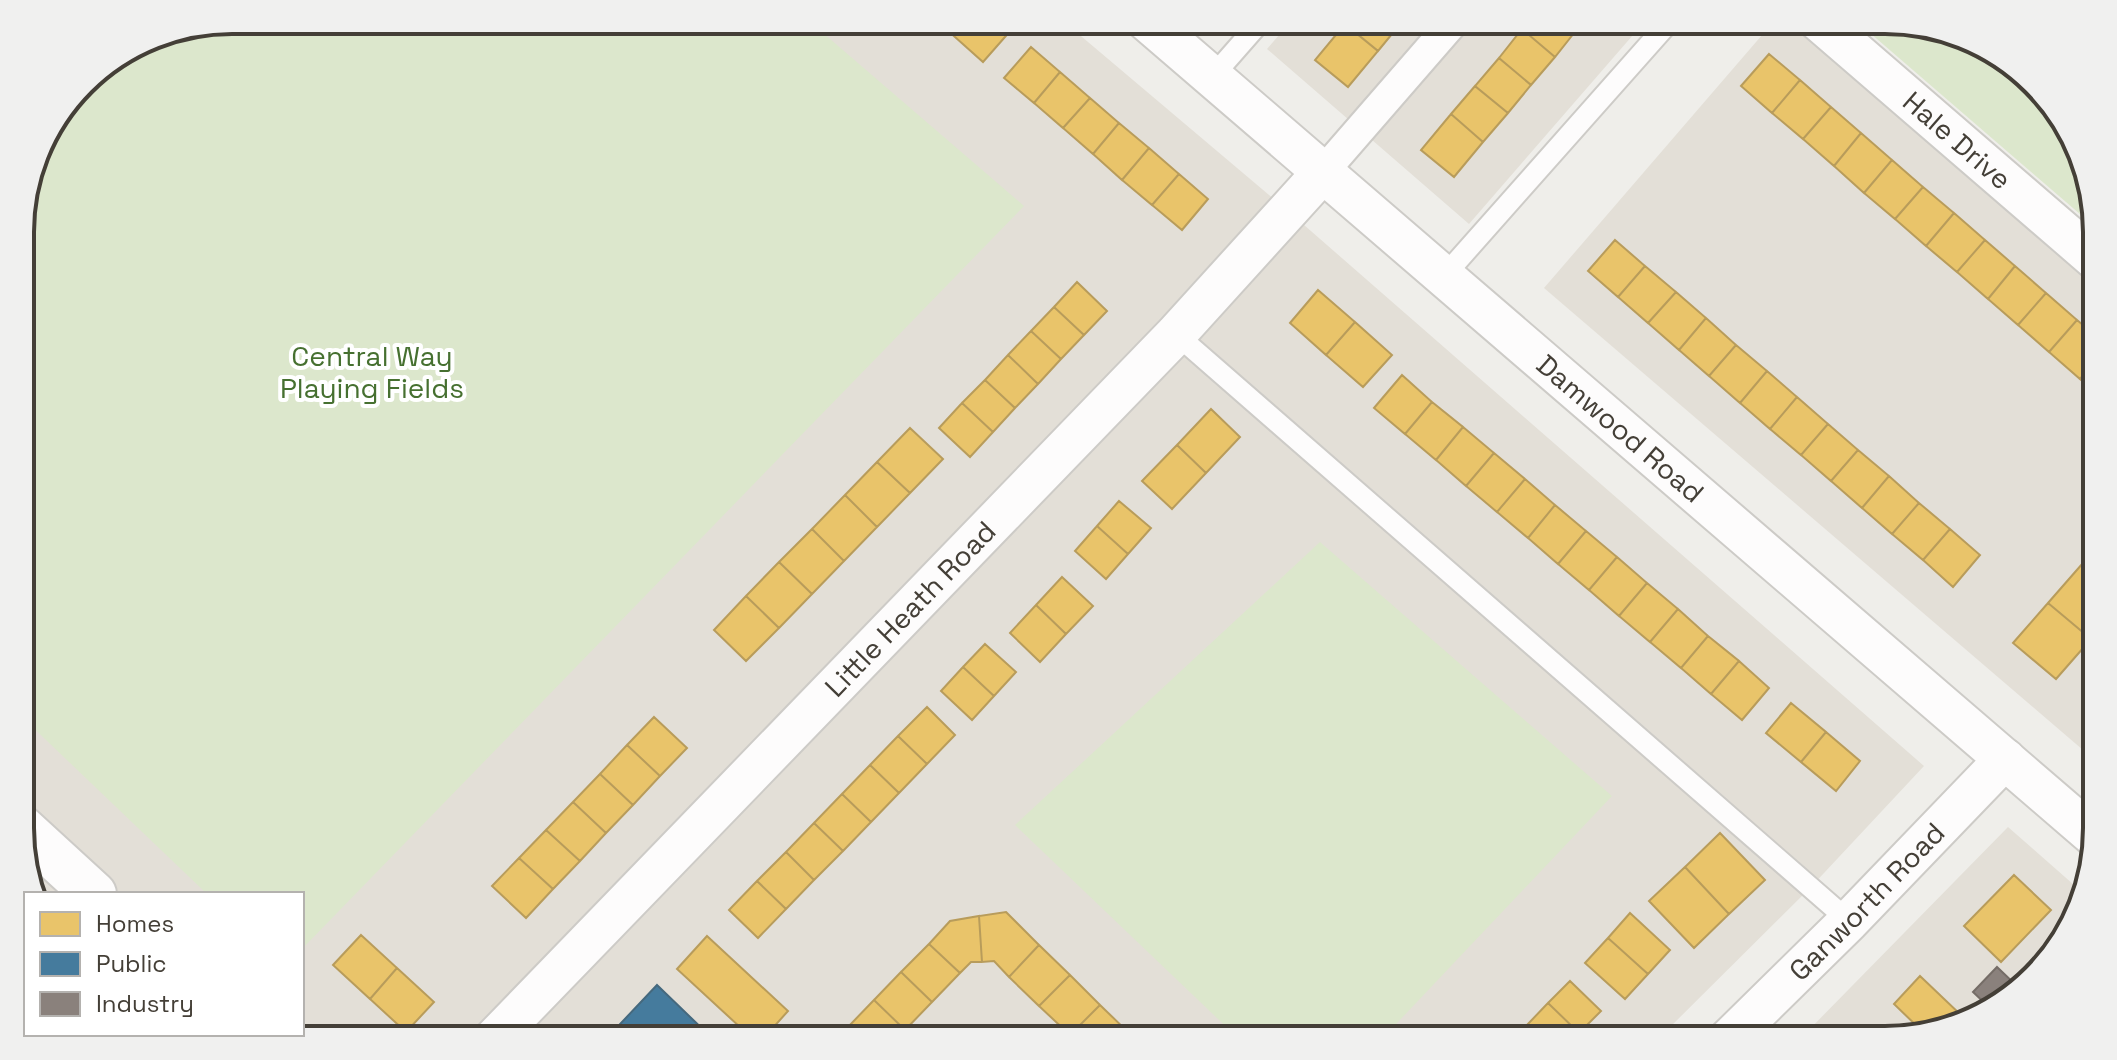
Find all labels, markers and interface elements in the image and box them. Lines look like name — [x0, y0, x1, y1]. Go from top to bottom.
street label: Hale Drive — [1895, 83, 2019, 197]
park label: Central Way Playing Fields — [280, 338, 464, 406]
street label: Damwood Road — [1529, 346, 1712, 510]
street label: Little Heath Road — [817, 513, 1003, 704]
street label: Ganworth Road — [1781, 815, 1952, 988]
legend — [24, 892, 304, 1036]
text: Homes — [96, 908, 174, 939]
text: Public — [96, 948, 167, 979]
text: Industry — [96, 988, 194, 1019]

